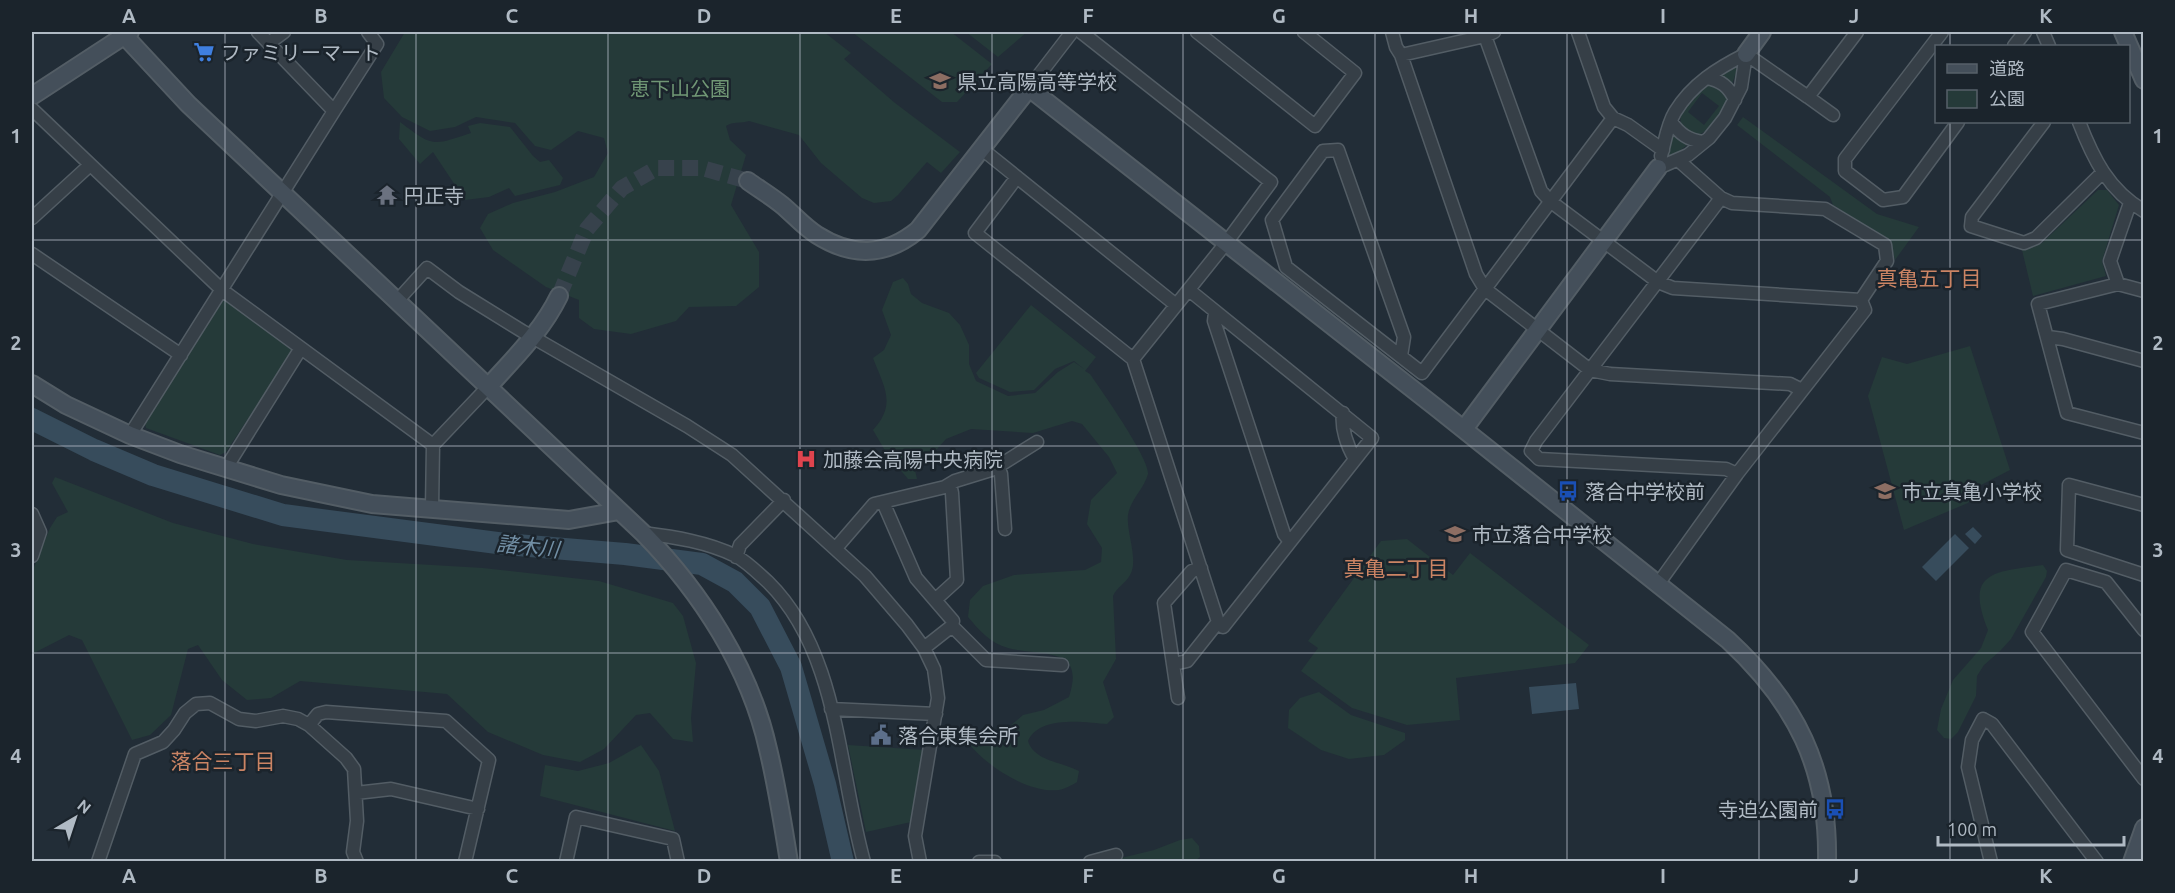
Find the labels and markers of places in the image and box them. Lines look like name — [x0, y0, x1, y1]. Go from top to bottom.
supermarket icon: ファミリーマート — [192, 40, 216, 64]
place label: ファミリーマート — [221, 41, 381, 64]
school or university icon: 県立高陽高等学校 — [928, 69, 952, 93]
place label: 県立高陽高等学校 — [957, 70, 1117, 93]
temple icon: 円正寺 — [375, 183, 399, 207]
place label: 円正寺 — [404, 184, 464, 207]
hospital icon: 加藤会高陽中央病院 — [794, 447, 818, 471]
place label: 加藤会高陽中央病院 — [823, 448, 1003, 471]
bus stop icon: 落合中学校前 — [1556, 479, 1580, 503]
school or university icon: 市立真亀小学校 — [1873, 479, 1897, 503]
place label: 落合中学校前 — [1585, 480, 1705, 503]
place label: 市立真亀小学校 — [1902, 480, 2042, 503]
school or university icon: 市立落合中学校 — [1443, 522, 1467, 546]
place label: 市立落合中学校 — [1472, 523, 1612, 546]
public building icon: 落合東集会所 — [869, 723, 893, 747]
place label: 落合東集会所 — [898, 724, 1018, 747]
bus stop icon: 寺迫公園前 — [1823, 797, 1847, 821]
place label: 寺迫公園前 — [1718, 798, 1818, 821]

